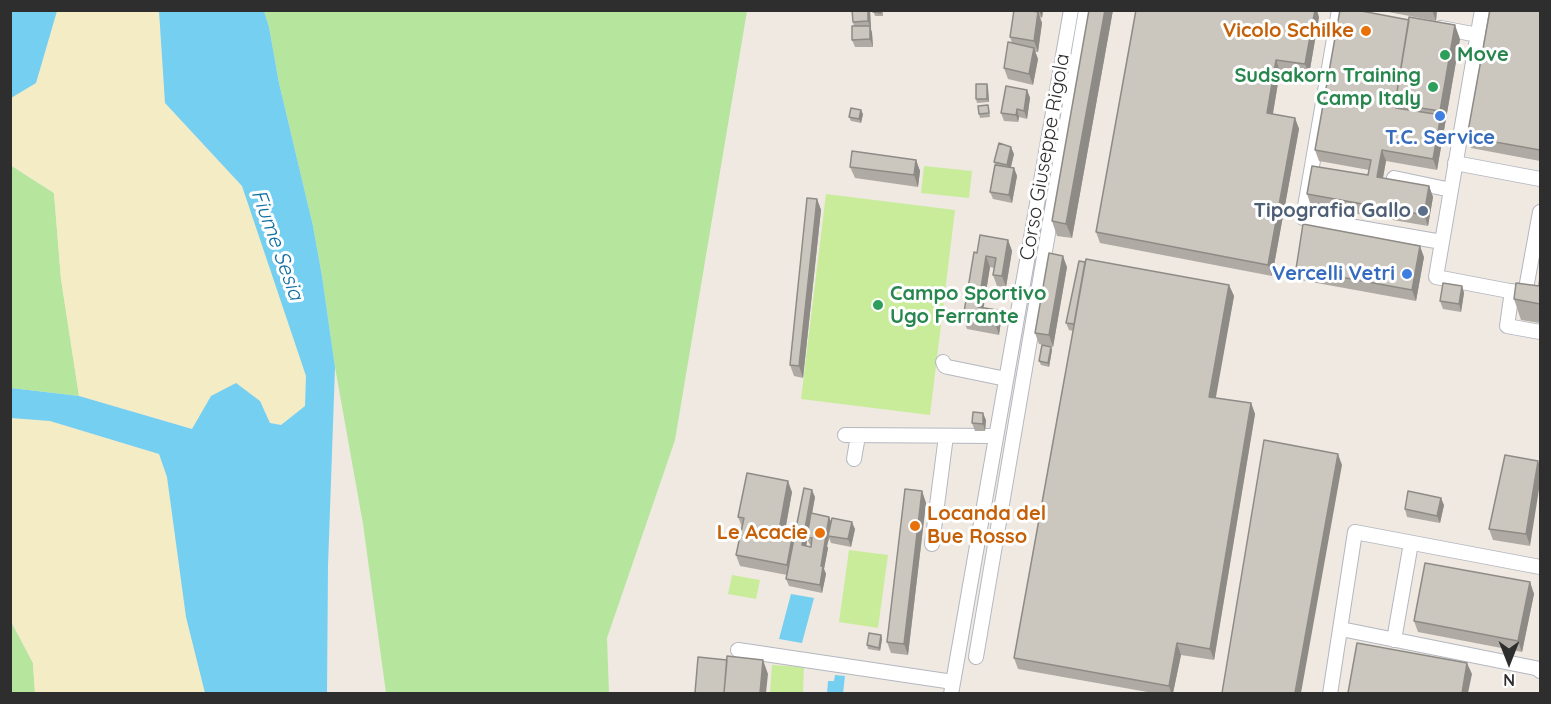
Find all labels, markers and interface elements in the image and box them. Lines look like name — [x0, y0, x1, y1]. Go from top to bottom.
place label: Vicolo Schilke — [1223, 19, 1354, 43]
marker: Vicolo Schilke — [1359, 24, 1373, 38]
place label: Move — [1457, 43, 1509, 67]
marker: Move — [1438, 48, 1452, 62]
street label: Corso Giuseppe Rigola — [1015, 52, 1075, 262]
place label: Sudsakorn Training Camp Italy — [1234, 64, 1421, 111]
marker: Sudsakorn Training Camp Italy — [1426, 80, 1440, 94]
marker: T.C. Service — [1433, 109, 1447, 123]
place label: T.C. Service — [1385, 126, 1495, 150]
water label: Fiume Sesia — [245, 186, 309, 304]
place label: Tipografia Gallo — [1254, 199, 1411, 223]
marker: Tipografia Gallo — [1416, 204, 1430, 218]
place label: Vercelli Vetri — [1272, 262, 1395, 286]
marker: Vercelli Vetri — [1400, 267, 1414, 281]
place label: Campo Sportivo Ugo Ferrante — [890, 282, 1046, 329]
marker: Campo Sportivo Ugo Ferrante — [871, 298, 885, 312]
place label: Locanda del Bue Rosso — [927, 502, 1046, 549]
marker: Locanda del Bue Rosso — [908, 519, 922, 533]
place label: Le Acacie — [717, 521, 808, 545]
marker: Le Acacie — [813, 526, 827, 540]
north arrow — [1479, 632, 1539, 692]
text: N — [1503, 670, 1515, 690]

